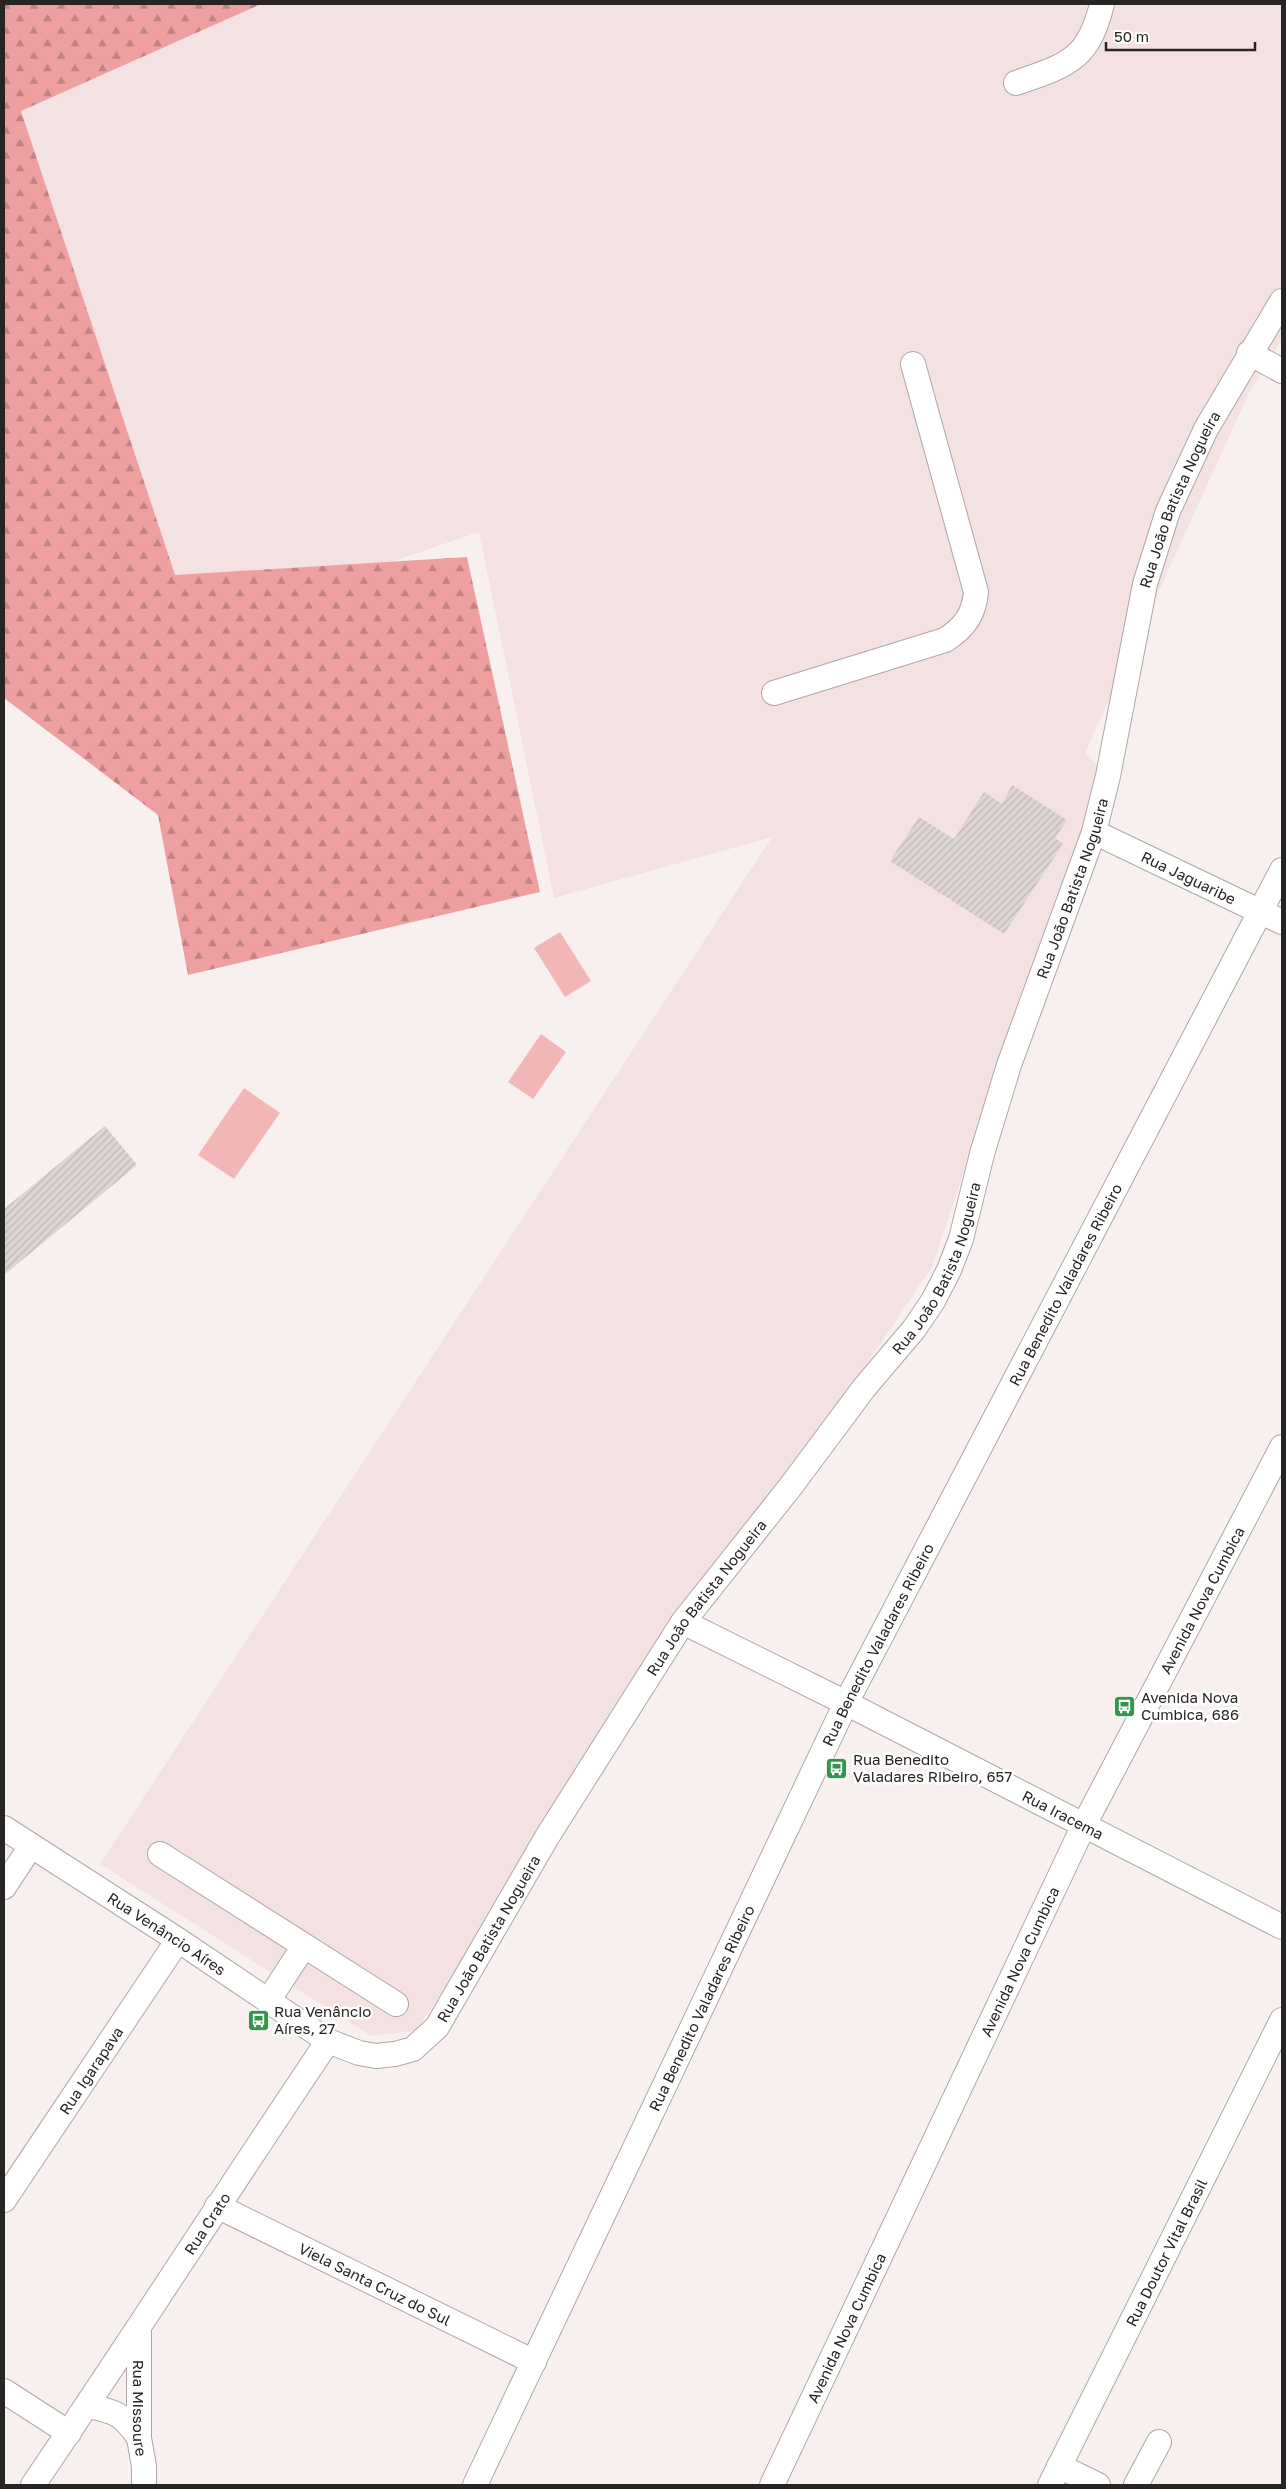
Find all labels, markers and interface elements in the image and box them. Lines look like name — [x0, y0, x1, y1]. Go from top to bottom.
scale bar — [1106, 20, 1255, 52]
text: 50 m — [1114, 27, 1149, 45]
street label: Rua João Batista Nogueira — [1135, 408, 1224, 590]
street label: Rua João Batista Nogueira — [1032, 796, 1111, 981]
street label: Rua Jaguaribe — [1139, 847, 1239, 908]
street label: Rua João Batista Nogueira — [888, 1180, 984, 1358]
street label: Rua Benedito Valadares Ribeiro — [1005, 1180, 1125, 1389]
street label: Rua João Batista Nogueira — [642, 1516, 770, 1679]
street label: Avenida Nova Cumbica — [1156, 1523, 1248, 1677]
street label: Rua Benedito Valadares Ribeiro — [818, 1540, 937, 1749]
place label: Avenida Nova Cumbica, 686 — [1141, 1688, 1239, 1723]
bus stop icon: Avenida Nova Cumbica, 686 — [1113, 1694, 1137, 1718]
place label: Rua Benedito Valadares Ribeiro, 657 — [853, 1750, 1012, 1785]
bus stop icon: Rua Benedito Valadares Ribeiro, 657 — [825, 1756, 849, 1780]
street label: Rua Iracema — [1019, 1786, 1107, 1843]
street label: Rua João Batista Nogueira — [433, 1852, 544, 2025]
street label: Avenida Nova Cumbica — [976, 1884, 1063, 2039]
street label: Rua Venâncio Aíres — [104, 1888, 229, 1979]
street label: Rua Benedito Valadares Ribeiro — [645, 1902, 758, 2114]
place label: Rua Venâncio Aíres, 27 — [274, 2002, 371, 2037]
bus stop icon: Rua Venâncio Aíres, 27 — [246, 2008, 270, 2032]
street label: Rua Igarapava — [55, 2023, 127, 2118]
street label: Rua Doutor Vital Brasil — [1122, 2175, 1211, 2329]
street label: Rua Crato — [180, 2189, 234, 2258]
street label: Viela Santa Cruz do Sul — [296, 2239, 454, 2329]
street label: Avenida Nova Cumbica — [803, 2250, 889, 2405]
street label: Rua Missoure — [130, 2360, 151, 2458]

